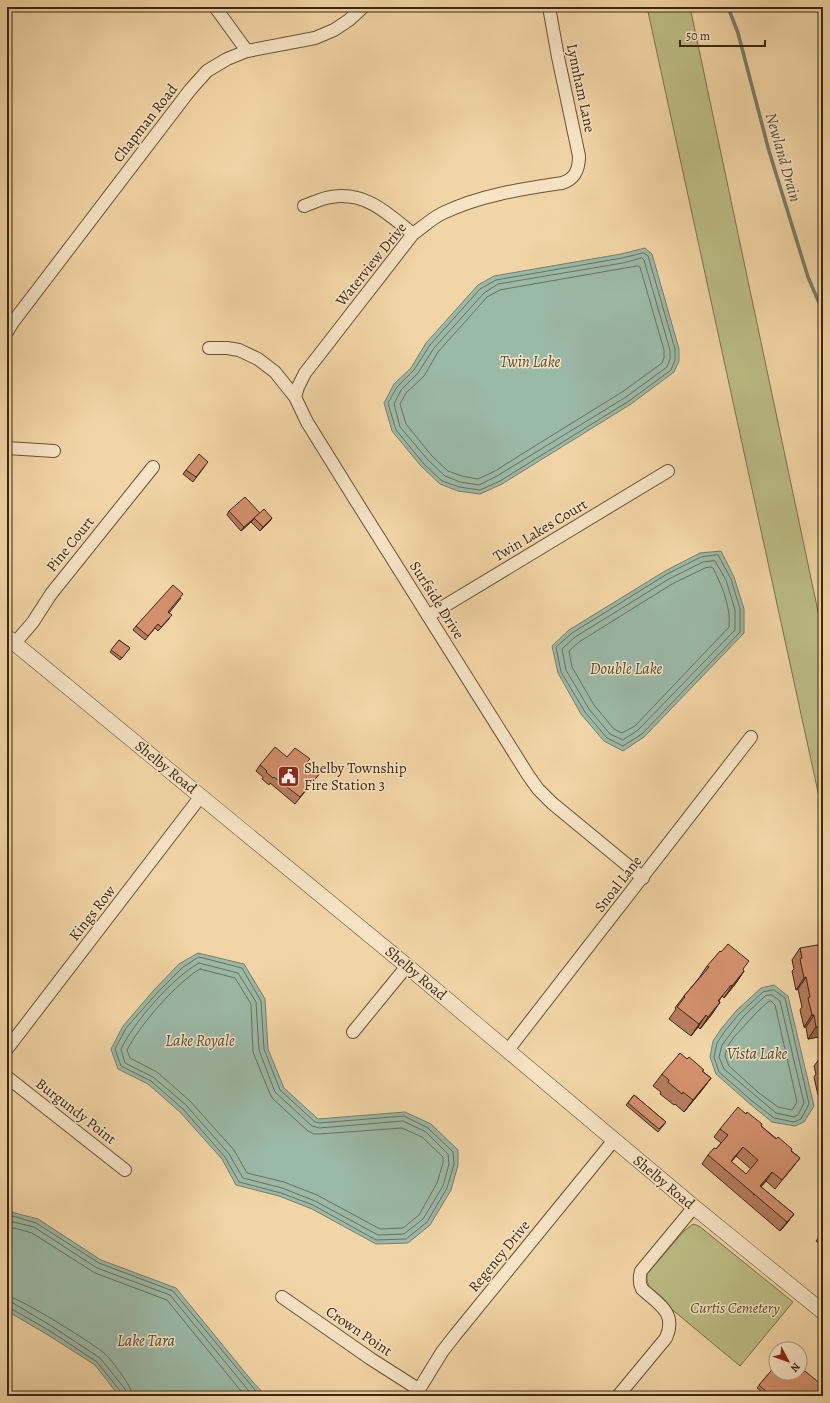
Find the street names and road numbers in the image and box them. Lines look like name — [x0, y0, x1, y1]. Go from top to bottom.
street label: Lynnham Lane — [562, 42, 600, 135]
street label: Chapman Road — [108, 79, 182, 166]
street label: Waterview Drive — [330, 218, 411, 311]
street label: Twin Lakes Court — [489, 494, 591, 566]
street label: Pine Court — [42, 512, 98, 576]
street label: Surfside Drive — [405, 557, 469, 643]
street label: Shelby Road — [131, 736, 202, 799]
street label: Snoal Lane — [590, 851, 647, 916]
street label: Kings Row — [64, 881, 120, 945]
street label: Shelby Road — [381, 941, 452, 1005]
street label: Burgundy Point — [32, 1073, 120, 1149]
street label: Shelby Road — [629, 1150, 700, 1214]
street label: Regency Drive — [464, 1216, 534, 1296]
street label: Crown Point — [322, 1301, 396, 1361]

